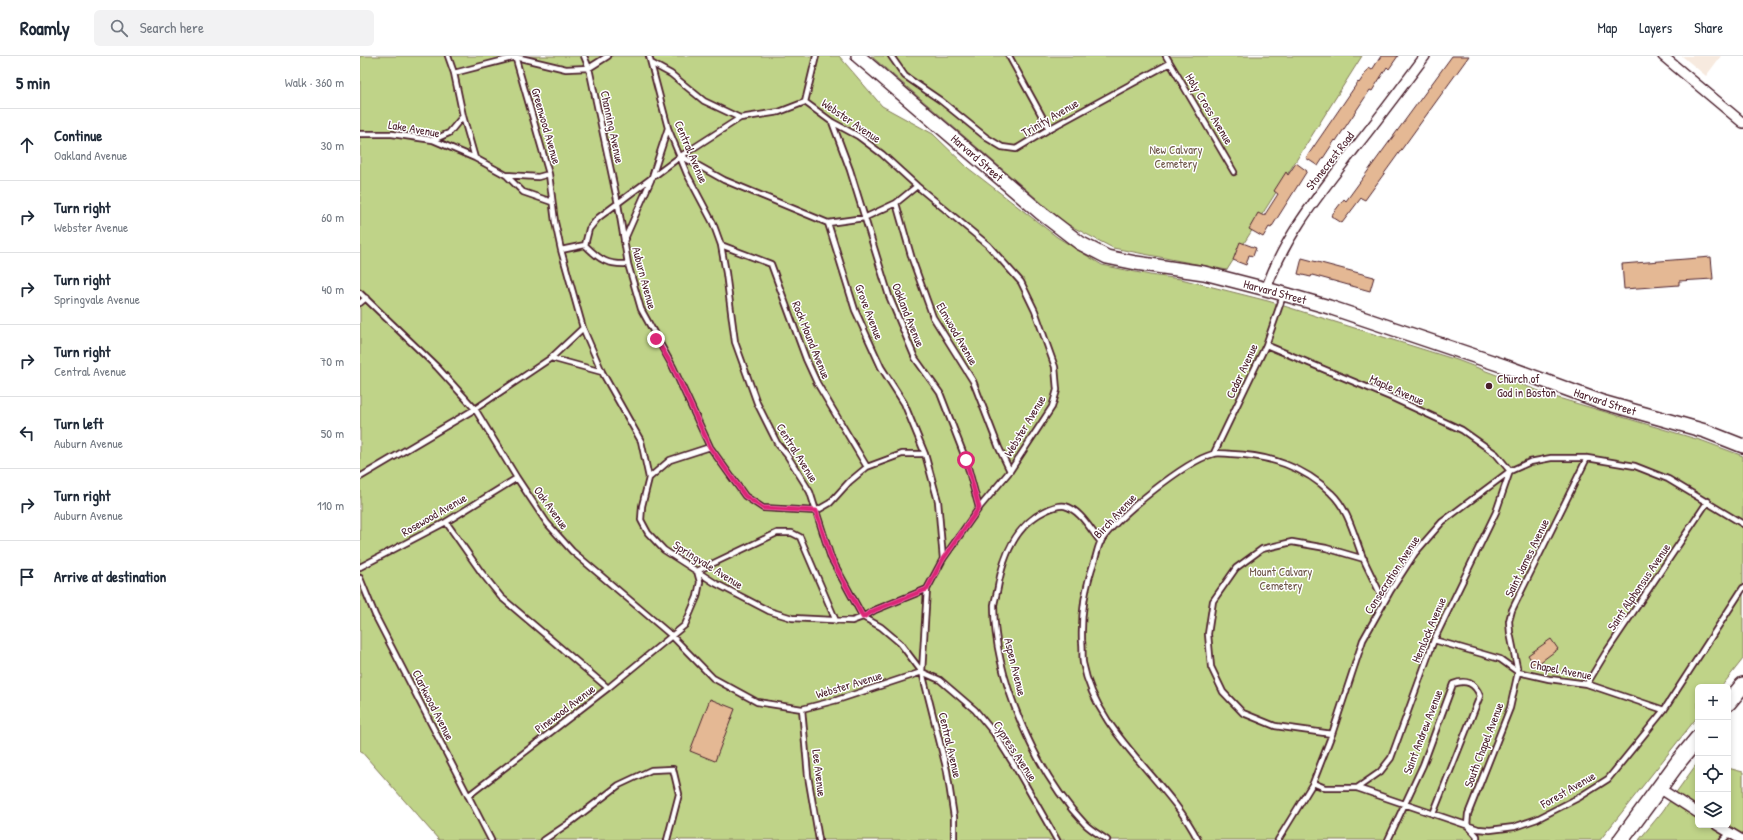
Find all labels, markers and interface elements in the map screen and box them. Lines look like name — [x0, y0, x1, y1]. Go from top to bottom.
search box — [94, 10, 374, 46]
text: Roamly — [20, 15, 70, 41]
icon: search — [108, 17, 130, 39]
text: Search here — [140, 17, 204, 38]
text: Map — [1597, 18, 1617, 37]
text: Layers — [1639, 18, 1672, 37]
text: Share — [1694, 18, 1723, 37]
street label: Holy Cross Avenue — [1182, 70, 1237, 148]
text: 5 min — [16, 71, 50, 94]
text: Walk · 360 m — [285, 73, 344, 91]
street label: Greenwood Avenue — [527, 86, 566, 166]
street label: Channing Avenue — [596, 89, 629, 165]
street label: Webster Avenue — [818, 94, 885, 147]
street label: Trinity Avenue — [1018, 94, 1082, 141]
street label: Lake Avenue — [387, 116, 441, 141]
street label: Central Avenue — [671, 118, 712, 186]
text: Continue — [54, 125, 102, 146]
street label: Stonecrest Road — [1301, 128, 1358, 193]
street label: Harvard Street — [947, 130, 1008, 186]
icon: ahead — [16, 134, 38, 156]
text: 30 m — [321, 136, 344, 154]
park label: New Calvary Cemetery — [1149, 141, 1203, 172]
text: Oakland Avenue — [54, 146, 127, 164]
text: Turn right — [54, 197, 110, 218]
icon: right — [16, 206, 38, 228]
text: 60 m — [321, 208, 344, 226]
text: Webster Avenue — [54, 218, 128, 236]
street label: Auburn Avenue — [628, 245, 661, 311]
text: Turn right — [54, 269, 110, 290]
street label: Harvard Street — [1242, 275, 1309, 308]
icon: right — [16, 278, 38, 300]
text: 40 m — [321, 280, 344, 298]
street label: Oakland Avenue — [888, 280, 929, 350]
street label: Grove Avenue — [851, 282, 888, 342]
text: Springvale Avenue — [54, 290, 140, 308]
street label: Rock Mound Avenue — [788, 298, 835, 382]
street label: Elmwood Avenue — [933, 299, 982, 368]
route end — [647, 330, 665, 348]
street label: Cedar Avenue — [1221, 340, 1262, 401]
text: Turn right — [54, 341, 110, 362]
icon: right — [16, 350, 38, 372]
text: 70 m — [320, 352, 344, 370]
text: Central Avenue — [54, 362, 126, 380]
street label: Maple Avenue — [1367, 370, 1427, 409]
place label: Church of God in Boston — [1497, 370, 1556, 401]
marker: Church of God in Boston — [1484, 381, 1494, 391]
street label: Harvard Street — [1572, 383, 1639, 420]
street label: Webster Avenue — [1000, 392, 1050, 459]
text: Turn left — [54, 413, 104, 434]
street label: Central Avenue — [773, 420, 822, 486]
icon: left — [16, 422, 38, 444]
text: 50 m — [321, 424, 344, 442]
text: Auburn Avenue — [54, 434, 123, 452]
route start — [957, 451, 975, 469]
street label: Oak Avenue — [530, 483, 573, 533]
text: Turn right — [54, 485, 110, 506]
street label: Rosewood Avenue — [398, 489, 470, 540]
street label: Birch Avenue — [1089, 489, 1140, 542]
icon: right — [16, 494, 38, 516]
text: 110 m — [317, 496, 344, 514]
text: Auburn Avenue — [54, 506, 123, 524]
street label: Saint James Avenue — [1500, 516, 1553, 600]
street label: Consecration Avenue — [1360, 532, 1423, 617]
street label: Springvale Avenue — [670, 536, 747, 593]
street label: Saint Alphonsus Avenue — [1603, 540, 1674, 634]
park label: Mount Calvary Cemetery — [1250, 563, 1312, 594]
icon: arrive — [16, 566, 38, 588]
text: Arrive at destination — [54, 566, 166, 587]
street label: Hemlock Avenue — [1407, 594, 1450, 665]
street label: Aspen Avenue — [1000, 636, 1031, 698]
street label: Chapel Avenue — [1529, 655, 1594, 684]
street label: Webster Avenue — [814, 666, 884, 703]
street label: Clarkwood Avenue — [408, 667, 459, 743]
street label: Pinewood Avenue — [531, 680, 599, 737]
map controls — [1695, 684, 1731, 828]
button: + — [1695, 684, 1731, 720]
street label: Saint Andrew Avenue — [1399, 687, 1447, 777]
street label: South Chapel Avenue — [1460, 700, 1508, 790]
street label: Central Avenue — [935, 711, 966, 779]
street label: Cypress Avenue — [990, 717, 1041, 784]
button: − — [1695, 720, 1731, 756]
street label: Lee Avenue — [808, 748, 831, 798]
button: locate — [1695, 756, 1731, 792]
street label: Forest Avenue — [1536, 767, 1598, 813]
button: layers — [1695, 792, 1731, 828]

